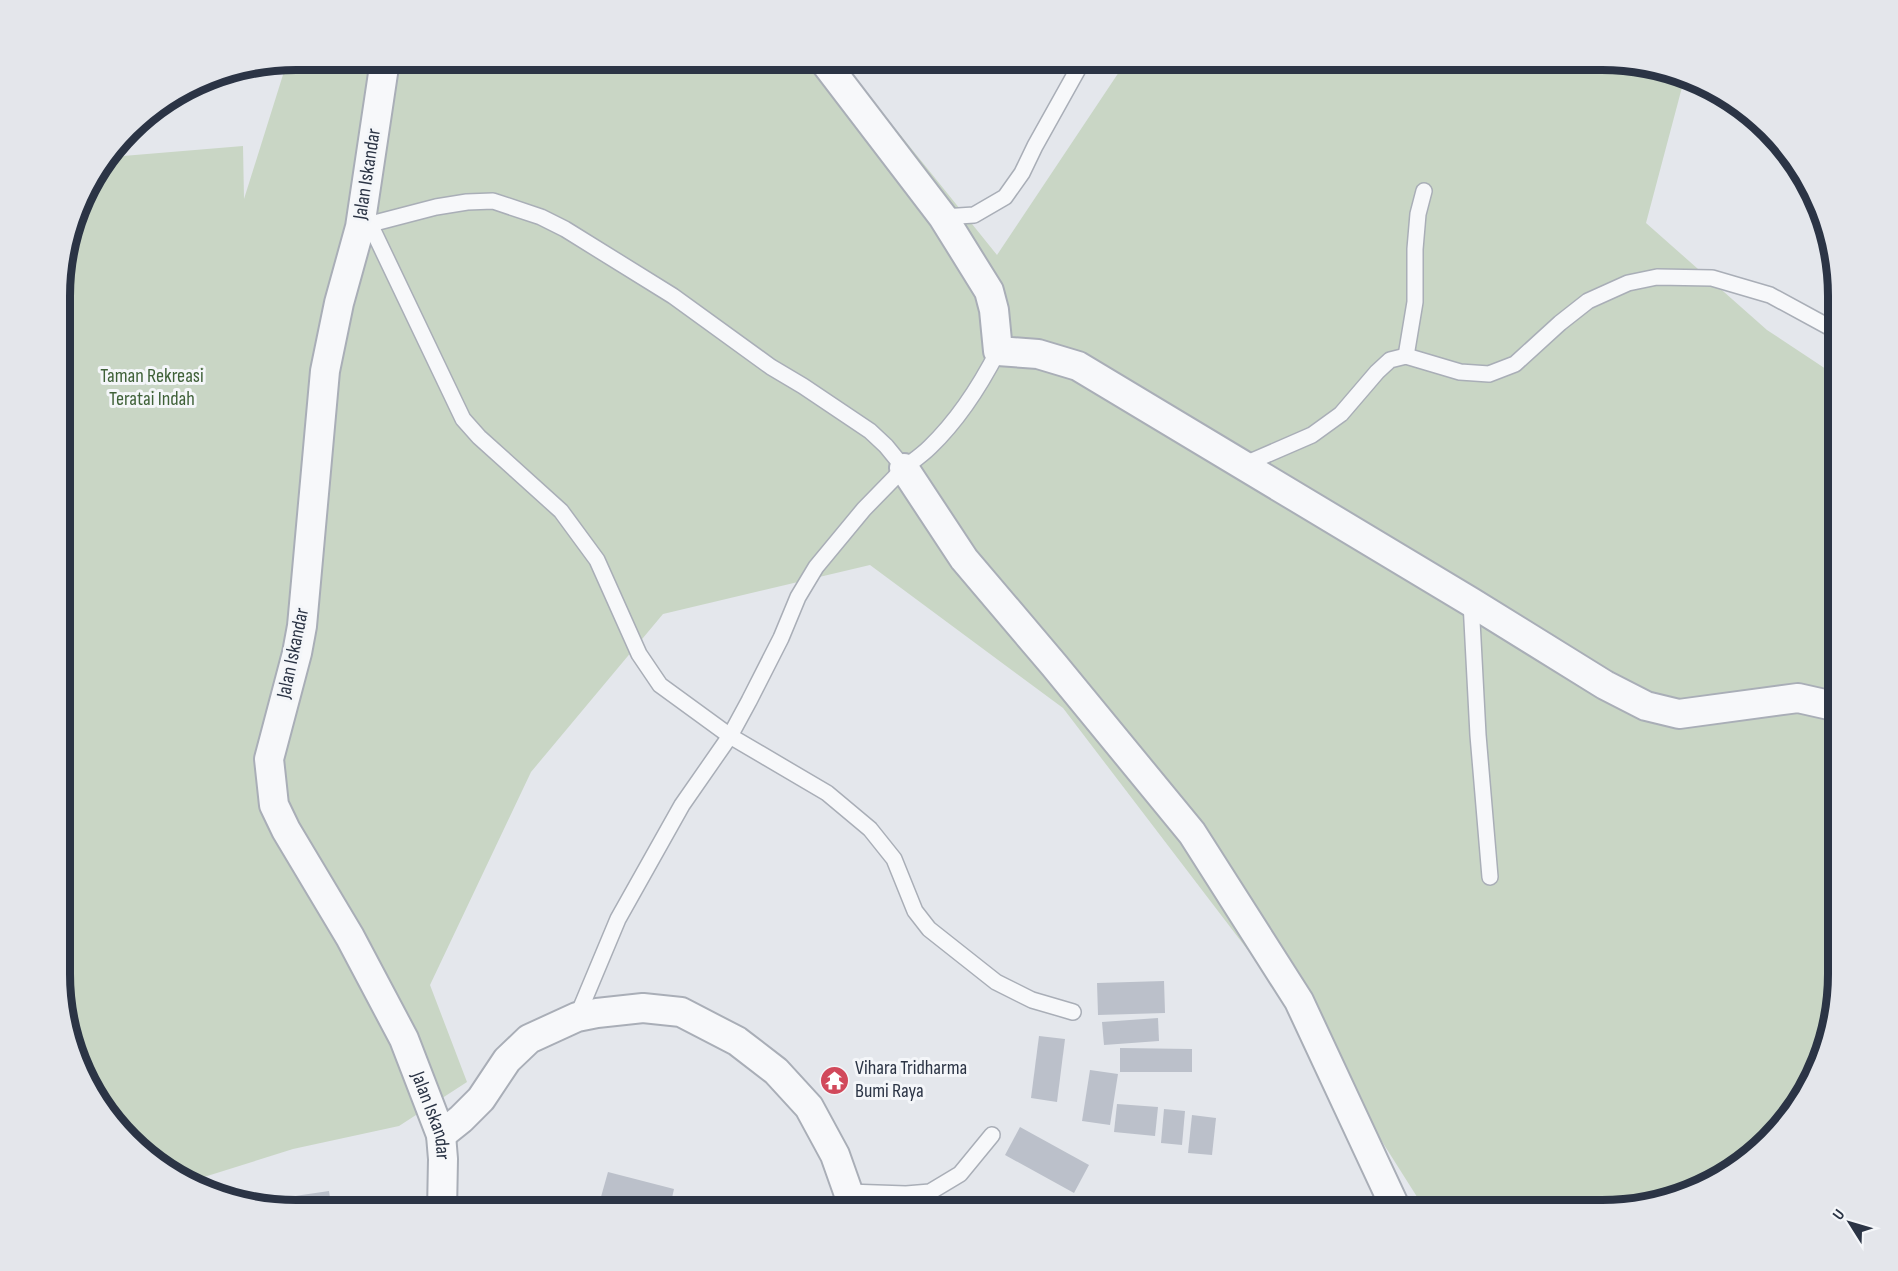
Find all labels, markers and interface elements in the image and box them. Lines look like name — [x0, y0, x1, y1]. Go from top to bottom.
street label: Jalan Iskandar — [348, 127, 386, 222]
park label: Taman Rekreasi Teratai Indah — [100, 364, 204, 411]
street label: Jalan Iskandar — [272, 605, 314, 701]
place label: Vihara Tridharma Bumi Raya — [855, 1056, 967, 1103]
temple icon: Vihara Tridharma Bumi Raya — [818, 1064, 850, 1096]
street label: Jalan Iskandar — [405, 1067, 455, 1161]
north arrow — [1820, 1193, 1880, 1253]
text: U — [1829, 1206, 1849, 1224]

